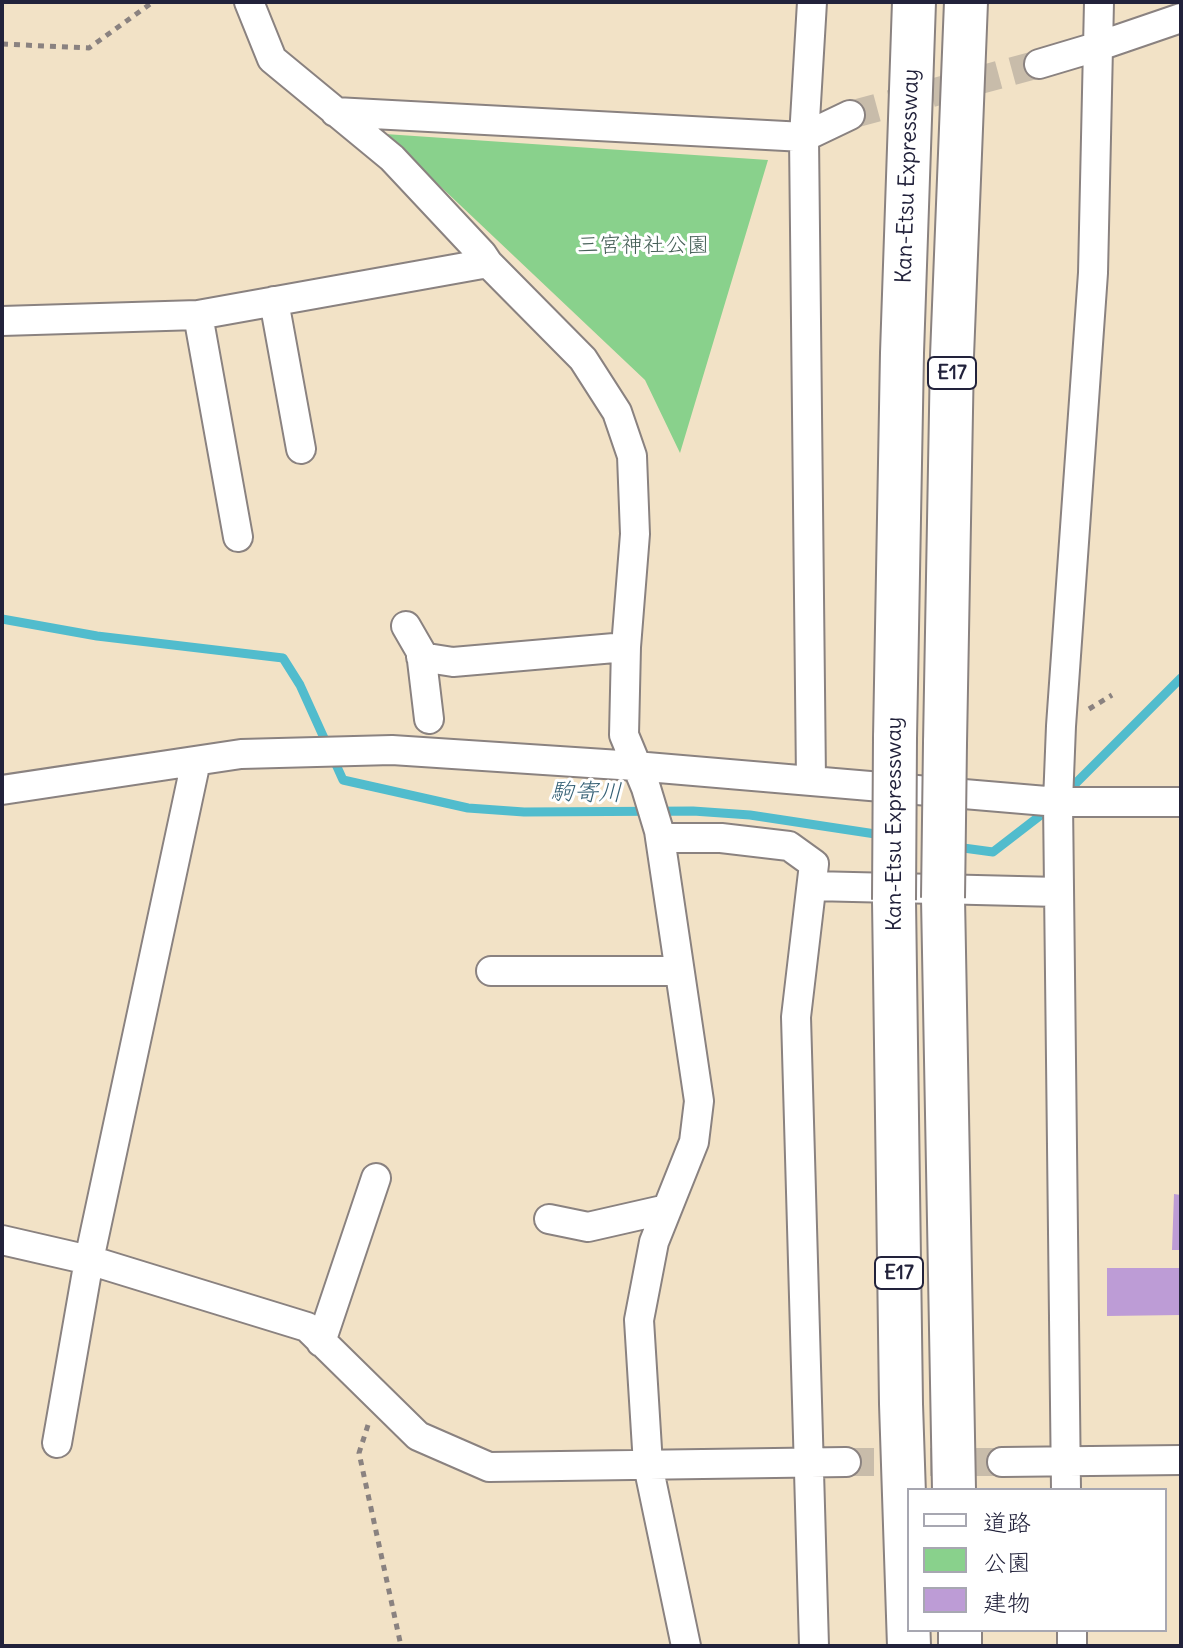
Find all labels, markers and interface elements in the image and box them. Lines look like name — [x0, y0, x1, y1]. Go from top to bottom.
street label: Kan-Etsu Expressway — [891, 68, 925, 284]
park label: 三宮神社公園 — [577, 233, 709, 259]
road number: E17 — [928, 357, 976, 389]
street label: Kan-Etsu Expressway — [882, 717, 908, 931]
water label: 駒寄川 — [550, 778, 622, 808]
road number: E17 — [875, 1257, 923, 1289]
legend — [907, 1488, 1167, 1632]
text: 道路 — [983, 1507, 1031, 1537]
text: 公園 — [983, 1547, 1031, 1577]
text: 建物 — [983, 1587, 1031, 1617]

